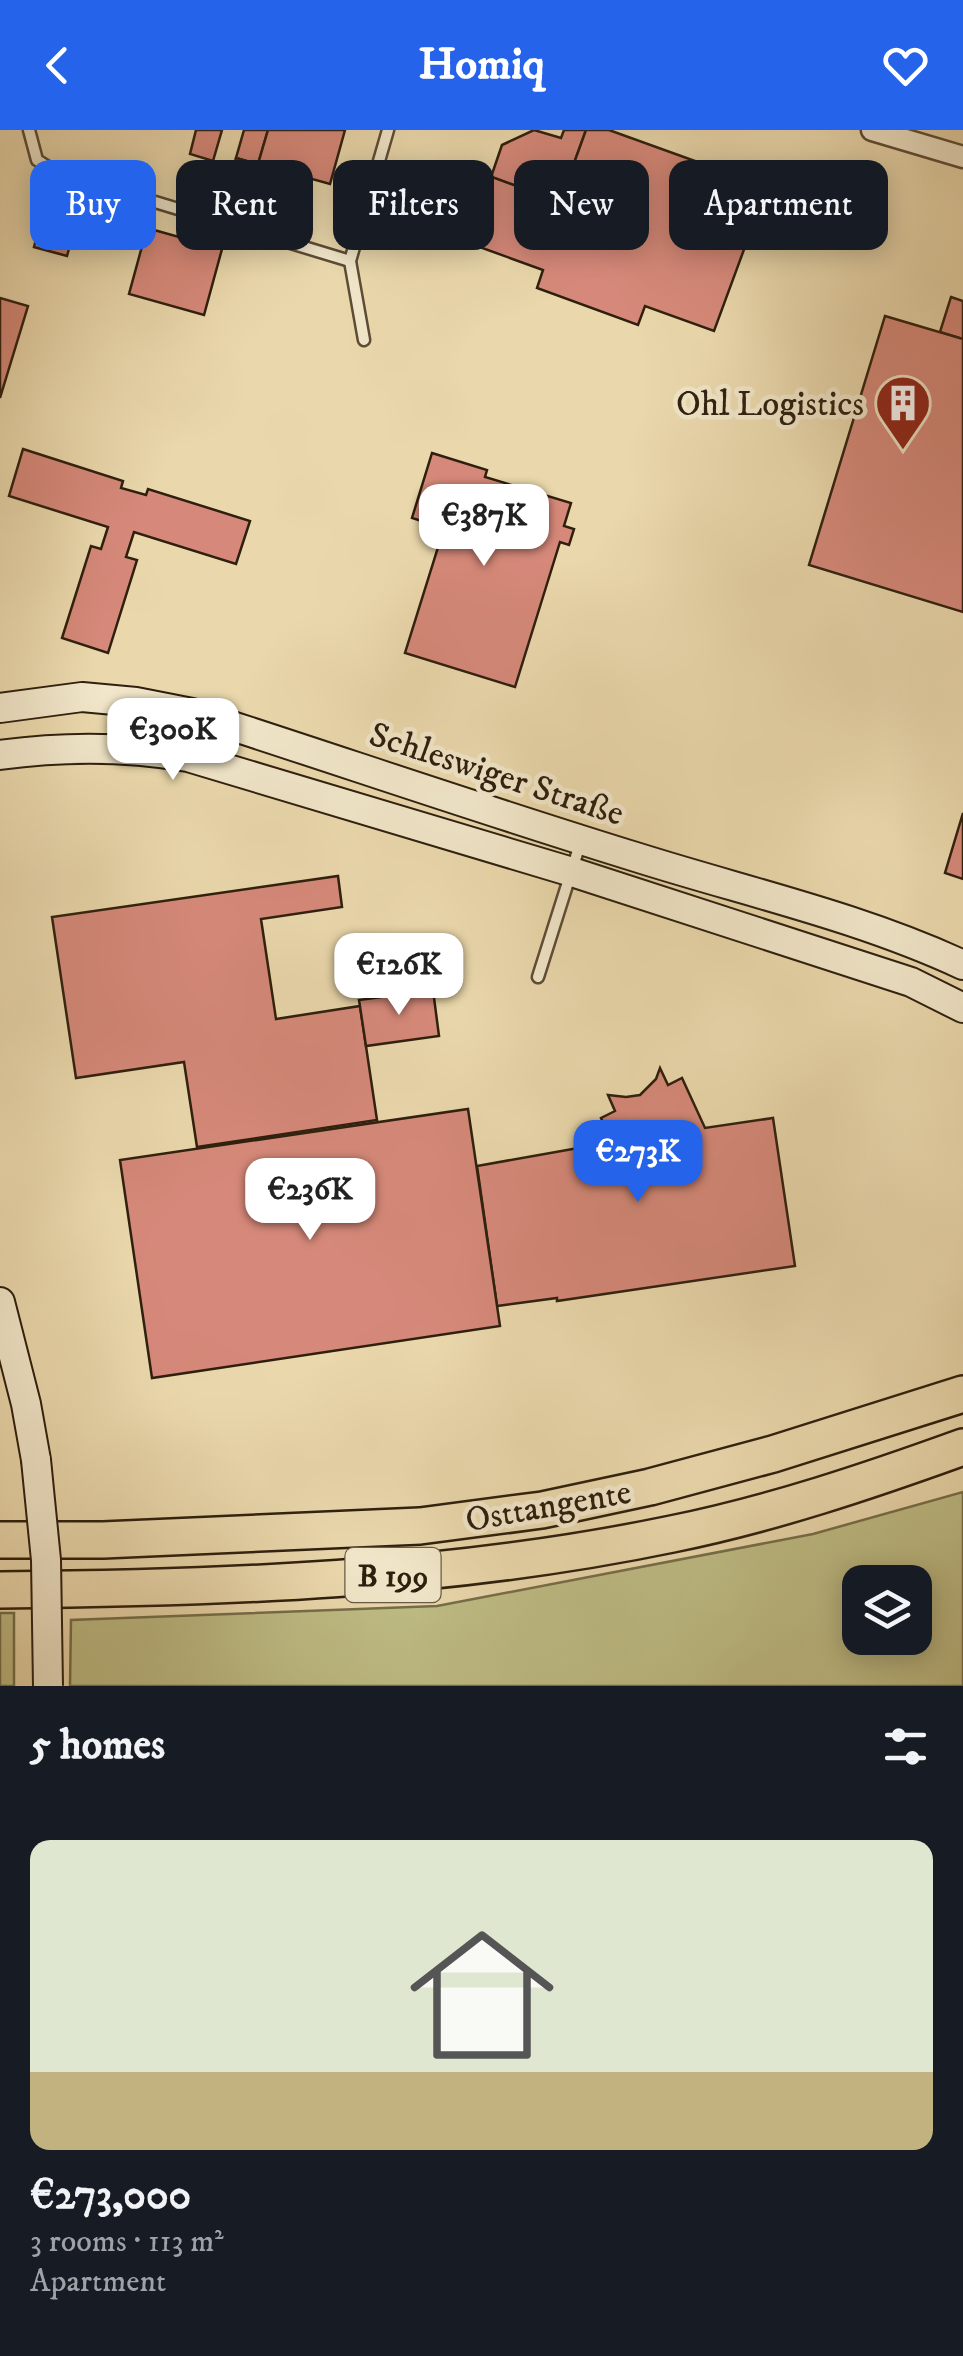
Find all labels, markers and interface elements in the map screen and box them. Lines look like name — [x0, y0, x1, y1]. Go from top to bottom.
text: Homiq — [418, 37, 545, 93]
icon: back — [30, 38, 85, 93]
icon: heart — [878, 38, 933, 93]
chip: Buy — [30, 160, 156, 250]
chip: Rent — [176, 160, 313, 250]
chip: Filters — [333, 160, 494, 250]
chip: New — [514, 160, 649, 250]
chip: Apartment — [669, 160, 888, 250]
building icon: Ohl Logistics — [873, 373, 933, 452]
place label: Ohl Logistics — [676, 383, 864, 427]
pin: €387K — [414, 484, 554, 569]
text: €387K — [441, 496, 527, 536]
pin: €300K — [103, 698, 243, 783]
text: €300K — [129, 710, 217, 750]
street label: Schleswiger Straße — [364, 713, 629, 837]
pin: €126K — [329, 933, 469, 1018]
text: €126K — [356, 945, 442, 985]
pin: €273K — [568, 1120, 708, 1205]
text: €273K — [596, 1132, 680, 1172]
pin: €236K — [240, 1158, 380, 1243]
text: €236K — [267, 1170, 353, 1210]
street label: Osttangente — [462, 1471, 635, 1543]
road number: B 199 — [346, 1548, 440, 1602]
map controls — [842, 1565, 932, 1655]
button: layers — [842, 1565, 932, 1655]
icon: filters — [878, 1719, 933, 1774]
text: 5 homes — [30, 1720, 165, 1772]
icon: home — [392, 1905, 572, 2085]
text: €273,000 — [30, 2170, 191, 2222]
text: 3 rooms · 113 m² — [30, 2222, 224, 2262]
text: Apartment — [30, 2262, 166, 2302]

